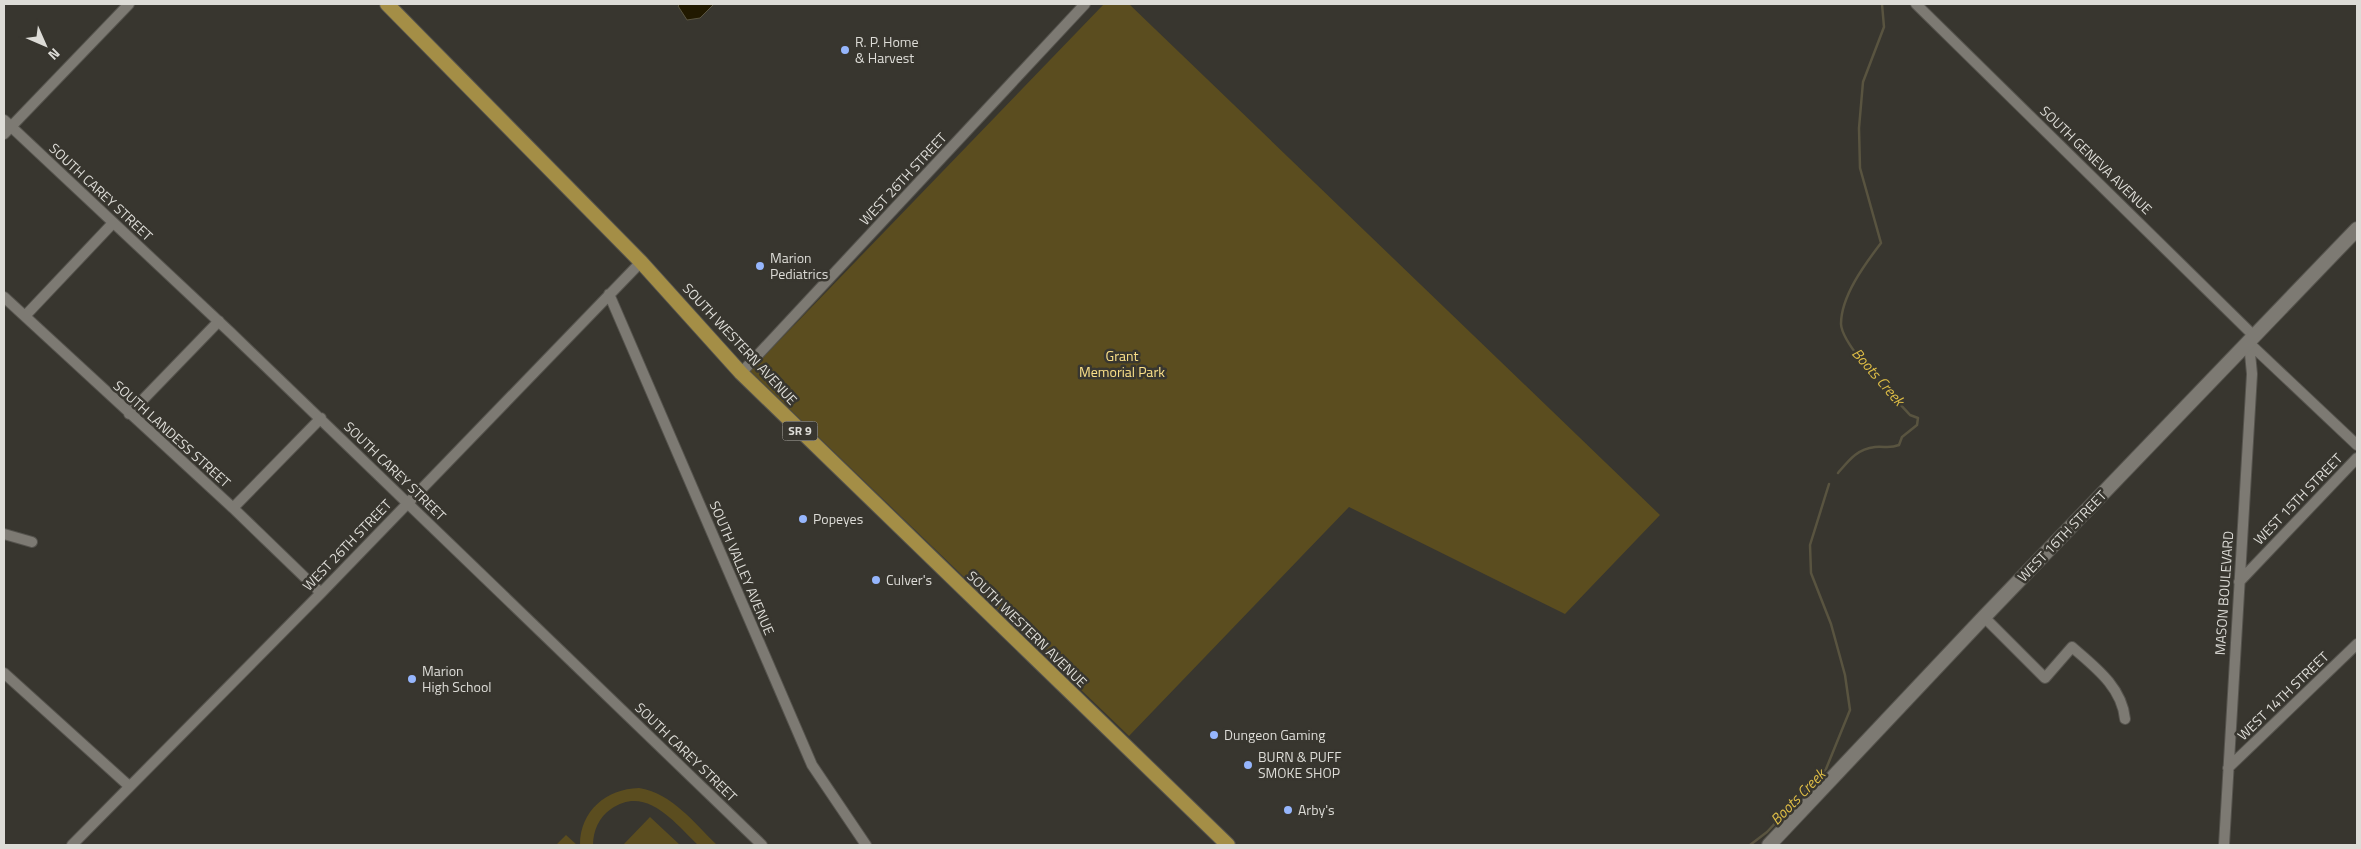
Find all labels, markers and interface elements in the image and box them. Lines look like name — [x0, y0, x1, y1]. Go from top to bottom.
north arrow — [20, 20, 70, 70]
place label: R. P. Home & Harvest — [855, 31, 919, 68]
text: N — [44, 44, 65, 65]
marker: R. P. Home & Harvest — [839, 44, 851, 56]
street label: SOUTH GENEVA AVENUE — [2036, 100, 2157, 219]
street label: WEST 26TH STREET — [854, 127, 952, 230]
street label: SOUTH CAREY STREET — [45, 138, 158, 246]
place label: Marion Pediatrics — [770, 247, 828, 284]
marker: Marion Pediatrics — [754, 260, 766, 272]
street label: SOUTH WESTERN AVENUE — [678, 278, 803, 409]
water label: Boots Creek — [1847, 343, 1912, 413]
park label: Grant Memorial Park — [1079, 345, 1165, 382]
street label: SOUTH LANDESS STREET — [109, 375, 236, 493]
street label: SOUTH CAREY STREET — [339, 416, 452, 526]
road number: SR 9 — [782, 422, 818, 441]
street label: WEST 15TH STREET — [2248, 448, 2347, 549]
street label: WEST 16TH STREET — [2012, 485, 2111, 586]
street label: WEST 26TH STREET — [297, 494, 396, 595]
street label: SOUTH VALLEY AVENUE — [705, 498, 780, 638]
place label: Popeyes — [813, 508, 863, 529]
marker: Popeyes — [797, 513, 809, 525]
street label: MASON BOULEVARD — [2209, 530, 2238, 656]
street label: SOUTH WESTERN AVENUE — [963, 566, 1092, 692]
place label: Culver's — [886, 569, 932, 590]
marker: Culver's — [870, 574, 882, 586]
street label: WEST 14TH STREET — [2232, 646, 2334, 745]
place label: Marion High School — [422, 660, 492, 697]
marker: Marion High School — [406, 673, 418, 685]
street label: SOUTH CAREY STREET — [630, 697, 743, 807]
place label: Dungeon Gaming — [1224, 724, 1325, 745]
marker: Dungeon Gaming — [1208, 729, 1220, 741]
place label: BURN & PUFF SMOKE SHOP — [1258, 746, 1342, 783]
marker: BURN & PUFF SMOKE SHOP — [1242, 759, 1254, 771]
water label: Boots Creek — [1765, 762, 1832, 830]
place label: Arby's — [1298, 799, 1335, 820]
marker: Arby's — [1282, 804, 1294, 816]

